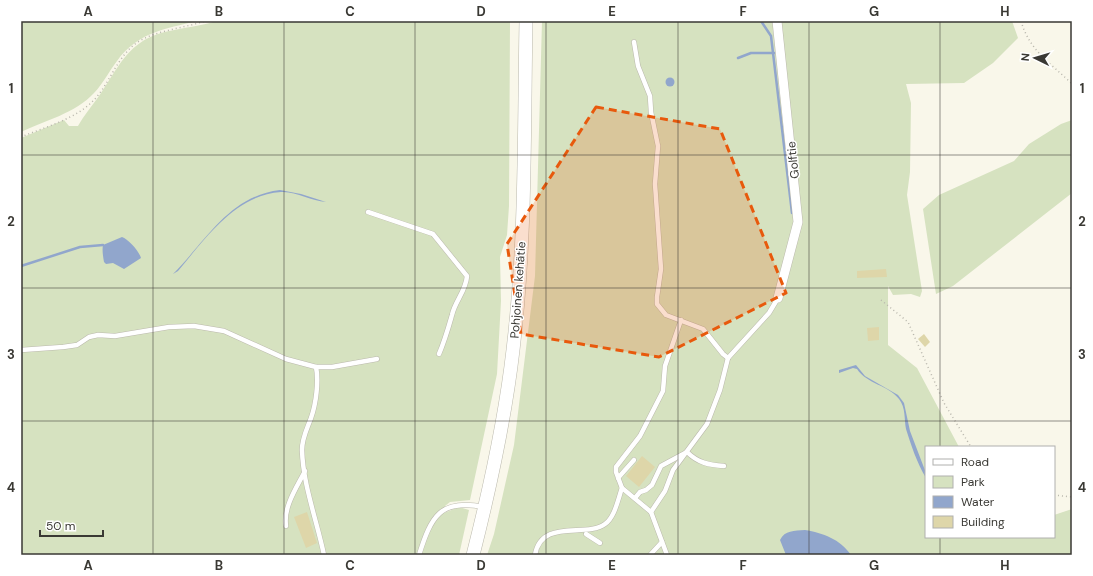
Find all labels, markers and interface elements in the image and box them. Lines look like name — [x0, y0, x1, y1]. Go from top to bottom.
text: A — [83, 3, 93, 20]
text: B — [215, 3, 223, 20]
text: C — [345, 3, 355, 20]
text: D — [476, 3, 486, 20]
text: E — [608, 3, 616, 20]
text: F — [739, 3, 747, 20]
text: G — [869, 3, 879, 20]
text: H — [1000, 3, 1010, 20]
north arrow — [1015, 38, 1055, 78]
text: N — [1018, 53, 1032, 62]
text: 1 — [9, 80, 13, 97]
text: 1 — [1080, 80, 1084, 97]
street label: Golftie — [783, 140, 803, 179]
text: 2 — [7, 213, 15, 230]
text: 2 — [1078, 213, 1086, 230]
street label: Pohjoinen kehätie — [507, 241, 529, 339]
text: 3 — [7, 346, 15, 363]
text: 3 — [1078, 346, 1086, 363]
legend — [925, 446, 1055, 538]
text: Road — [961, 454, 989, 470]
text: Park — [961, 474, 985, 490]
text: 4 — [7, 479, 15, 496]
text: 4 — [1078, 479, 1086, 496]
text: Water — [961, 494, 995, 510]
scale bar — [40, 512, 103, 538]
text: Building — [961, 514, 1005, 530]
text: 50 m — [46, 518, 75, 534]
text: A — [83, 557, 93, 574]
text: B — [215, 557, 223, 574]
text: C — [345, 557, 355, 574]
text: D — [476, 557, 486, 574]
text: E — [608, 557, 616, 574]
text: F — [739, 557, 747, 574]
text: G — [869, 557, 879, 574]
text: H — [1000, 557, 1010, 574]

